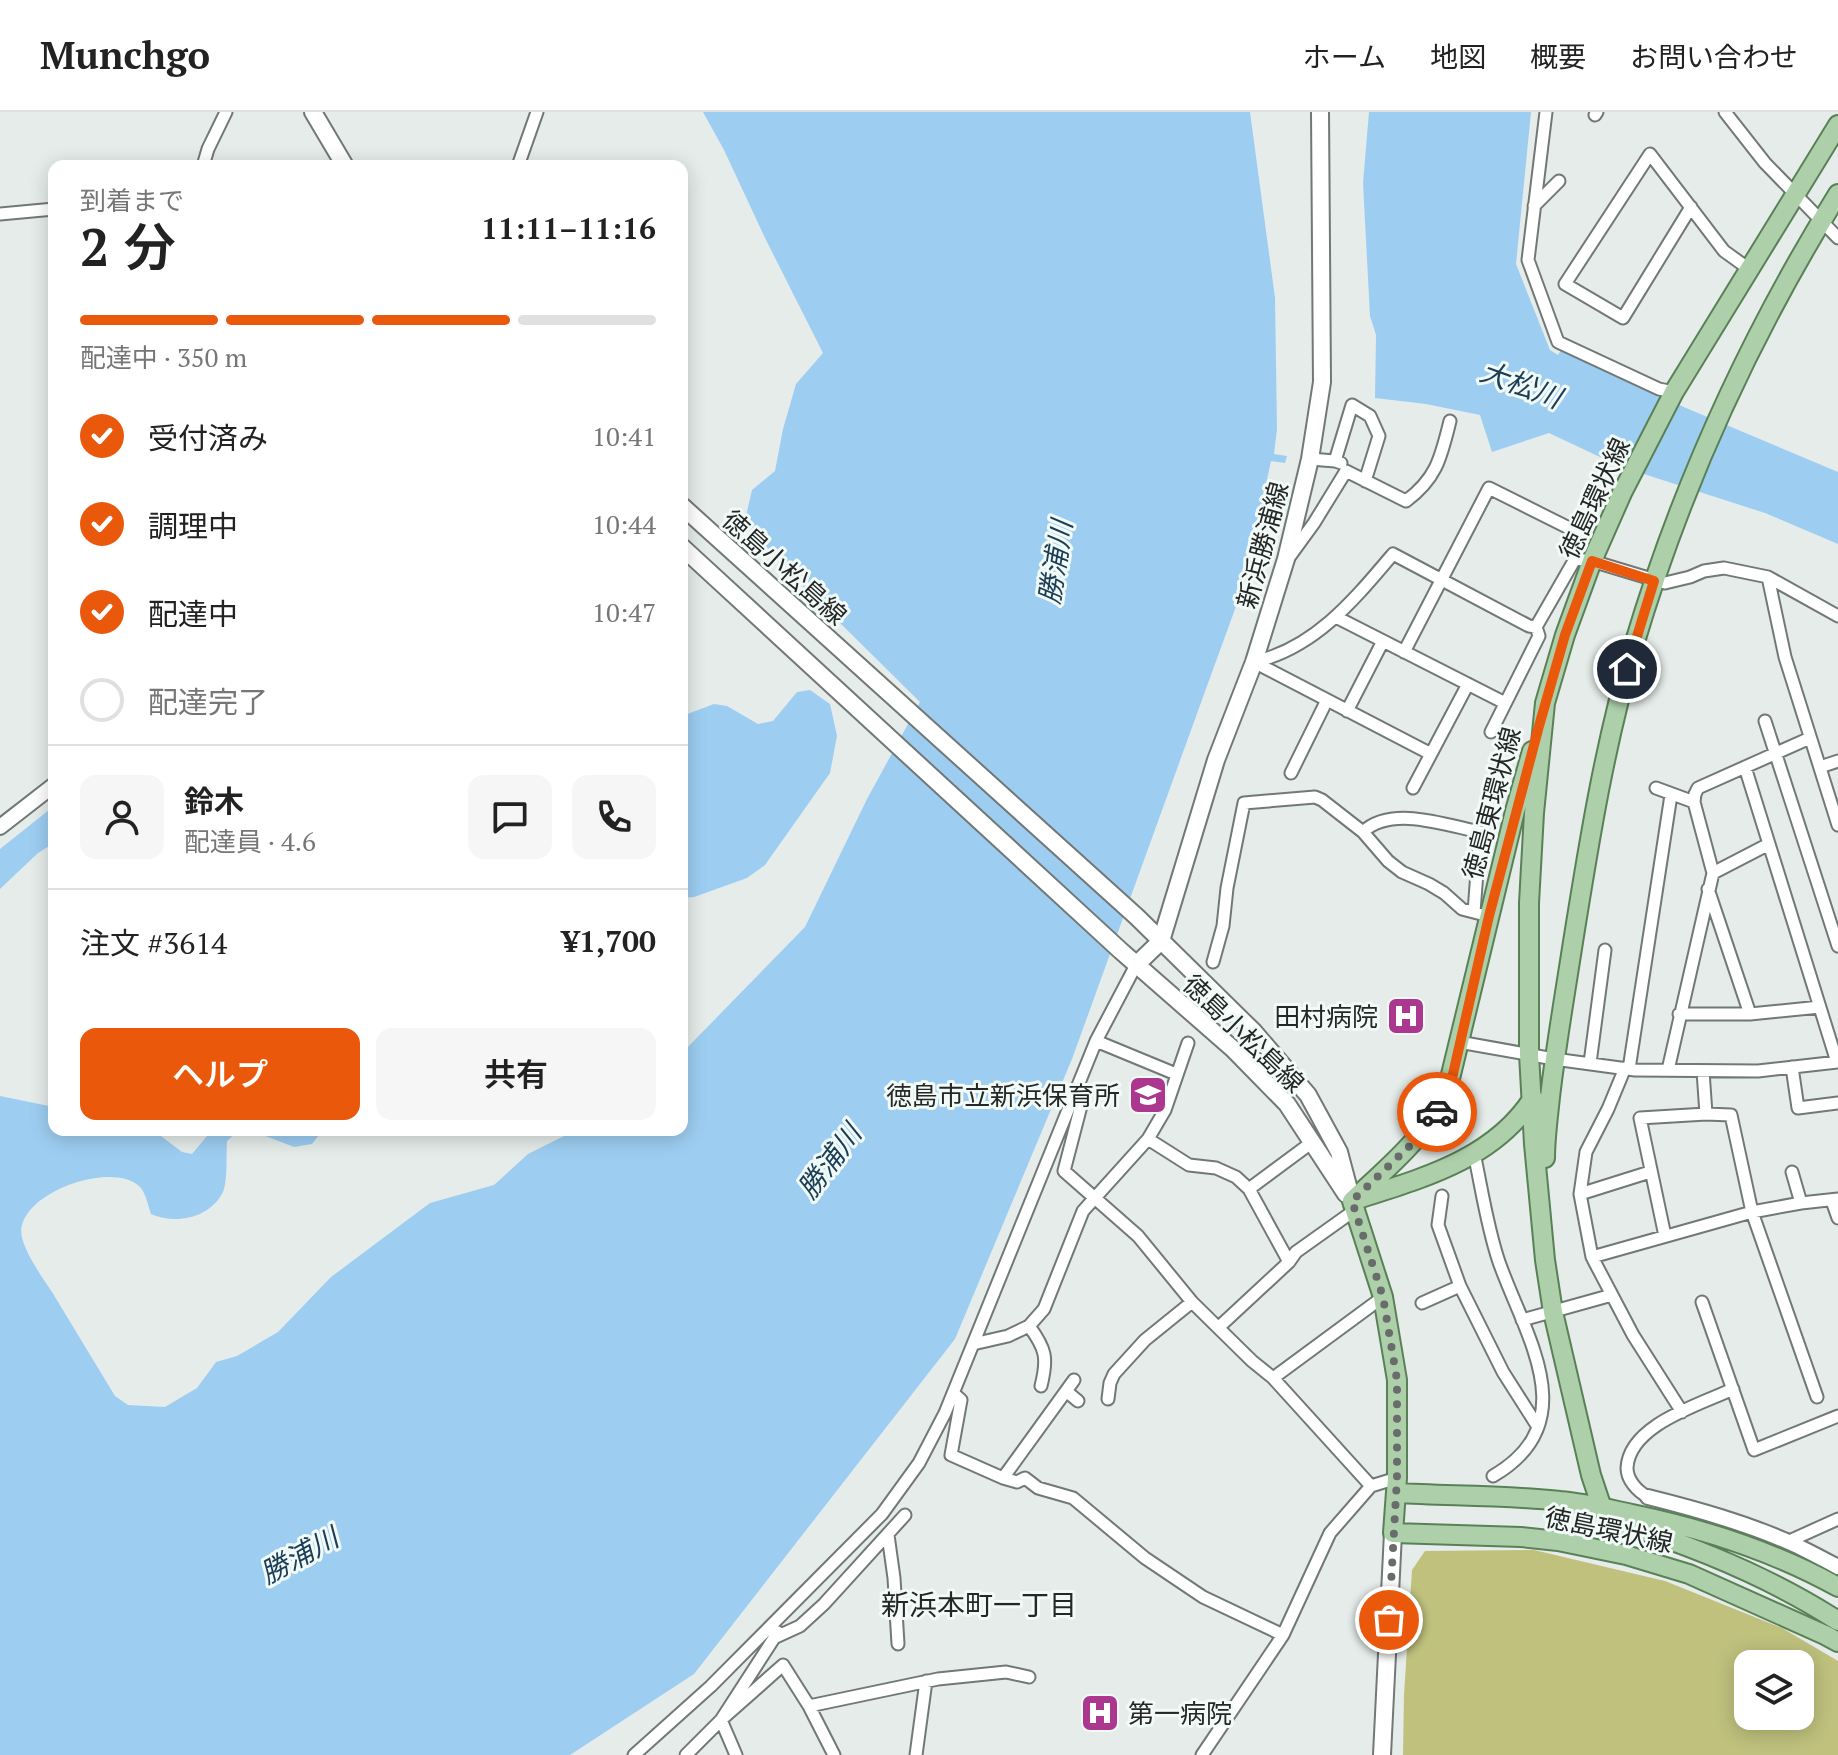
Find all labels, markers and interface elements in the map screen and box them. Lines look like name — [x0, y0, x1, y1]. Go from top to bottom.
text: Munchgo — [40, 30, 210, 80]
text: ホーム — [1303, 38, 1386, 75]
text: 地図 — [1430, 38, 1486, 75]
text: 概要 — [1530, 38, 1586, 75]
text: お問い合わせ — [1630, 38, 1798, 75]
text: 到着まで — [80, 183, 184, 217]
text: 11:11–11:16 — [481, 208, 656, 248]
text: 2 分 — [80, 212, 175, 281]
text: 配達中 · 350 m — [80, 340, 247, 374]
water label: 大松川 — [1475, 352, 1570, 417]
icon: check — [80, 414, 124, 458]
text: 受付済み — [148, 418, 268, 458]
text: 10:41 — [592, 419, 656, 453]
street label: 徳島環状線 — [1551, 432, 1637, 564]
street label: 新浜勝浦線 — [1229, 478, 1295, 612]
icon: check — [80, 502, 124, 546]
street label: 徳島小松島線 — [716, 502, 854, 632]
text: 調理中 — [148, 506, 238, 546]
text: 10:44 — [592, 507, 656, 541]
water label: 勝浦川 — [1030, 515, 1080, 606]
icon: check — [80, 590, 124, 634]
text: 配達中 — [148, 594, 238, 634]
text: 10:47 — [592, 595, 656, 629]
pin — [1593, 635, 1661, 703]
icon: home — [1605, 647, 1649, 691]
text: 配達完了 — [148, 682, 268, 722]
street label: 徳島東環状線 — [1454, 723, 1528, 883]
button: person — [80, 775, 164, 859]
button: chat — [468, 775, 552, 859]
button: phone — [572, 775, 656, 859]
text: 鈴木 — [184, 781, 244, 821]
text: 配達員 · 4.6 — [184, 824, 316, 858]
text: ¥1,700 — [562, 921, 656, 961]
text: 注文 #3614 — [80, 923, 227, 963]
street label: 徳島小松島線 — [1176, 967, 1312, 1099]
hospital icon: 田村病院 — [1385, 995, 1427, 1037]
place label: 田村病院 — [1274, 999, 1378, 1033]
button: ヘルプ — [80, 1028, 360, 1120]
button: 共有 — [376, 1028, 656, 1120]
courier — [1397, 1072, 1477, 1152]
school or university icon: 徳島市立新浜保育所 — [1127, 1074, 1169, 1116]
place label: 徳島市立新浜保育所 — [886, 1078, 1120, 1112]
icon: car — [1415, 1090, 1459, 1134]
water label: 勝浦川 — [789, 1114, 871, 1206]
street label: 徳島環状線 — [1542, 1499, 1676, 1559]
water label: 勝浦川 — [253, 1517, 347, 1592]
district label: 新浜本町一丁目 — [881, 1586, 1077, 1623]
pin — [1355, 1586, 1423, 1654]
icon: bag — [1367, 1598, 1411, 1642]
map controls — [1734, 1650, 1814, 1730]
button: layers — [1734, 1650, 1814, 1730]
hospital icon: 第一病院 — [1079, 1692, 1121, 1734]
place label: 第一病院 — [1128, 1696, 1232, 1730]

